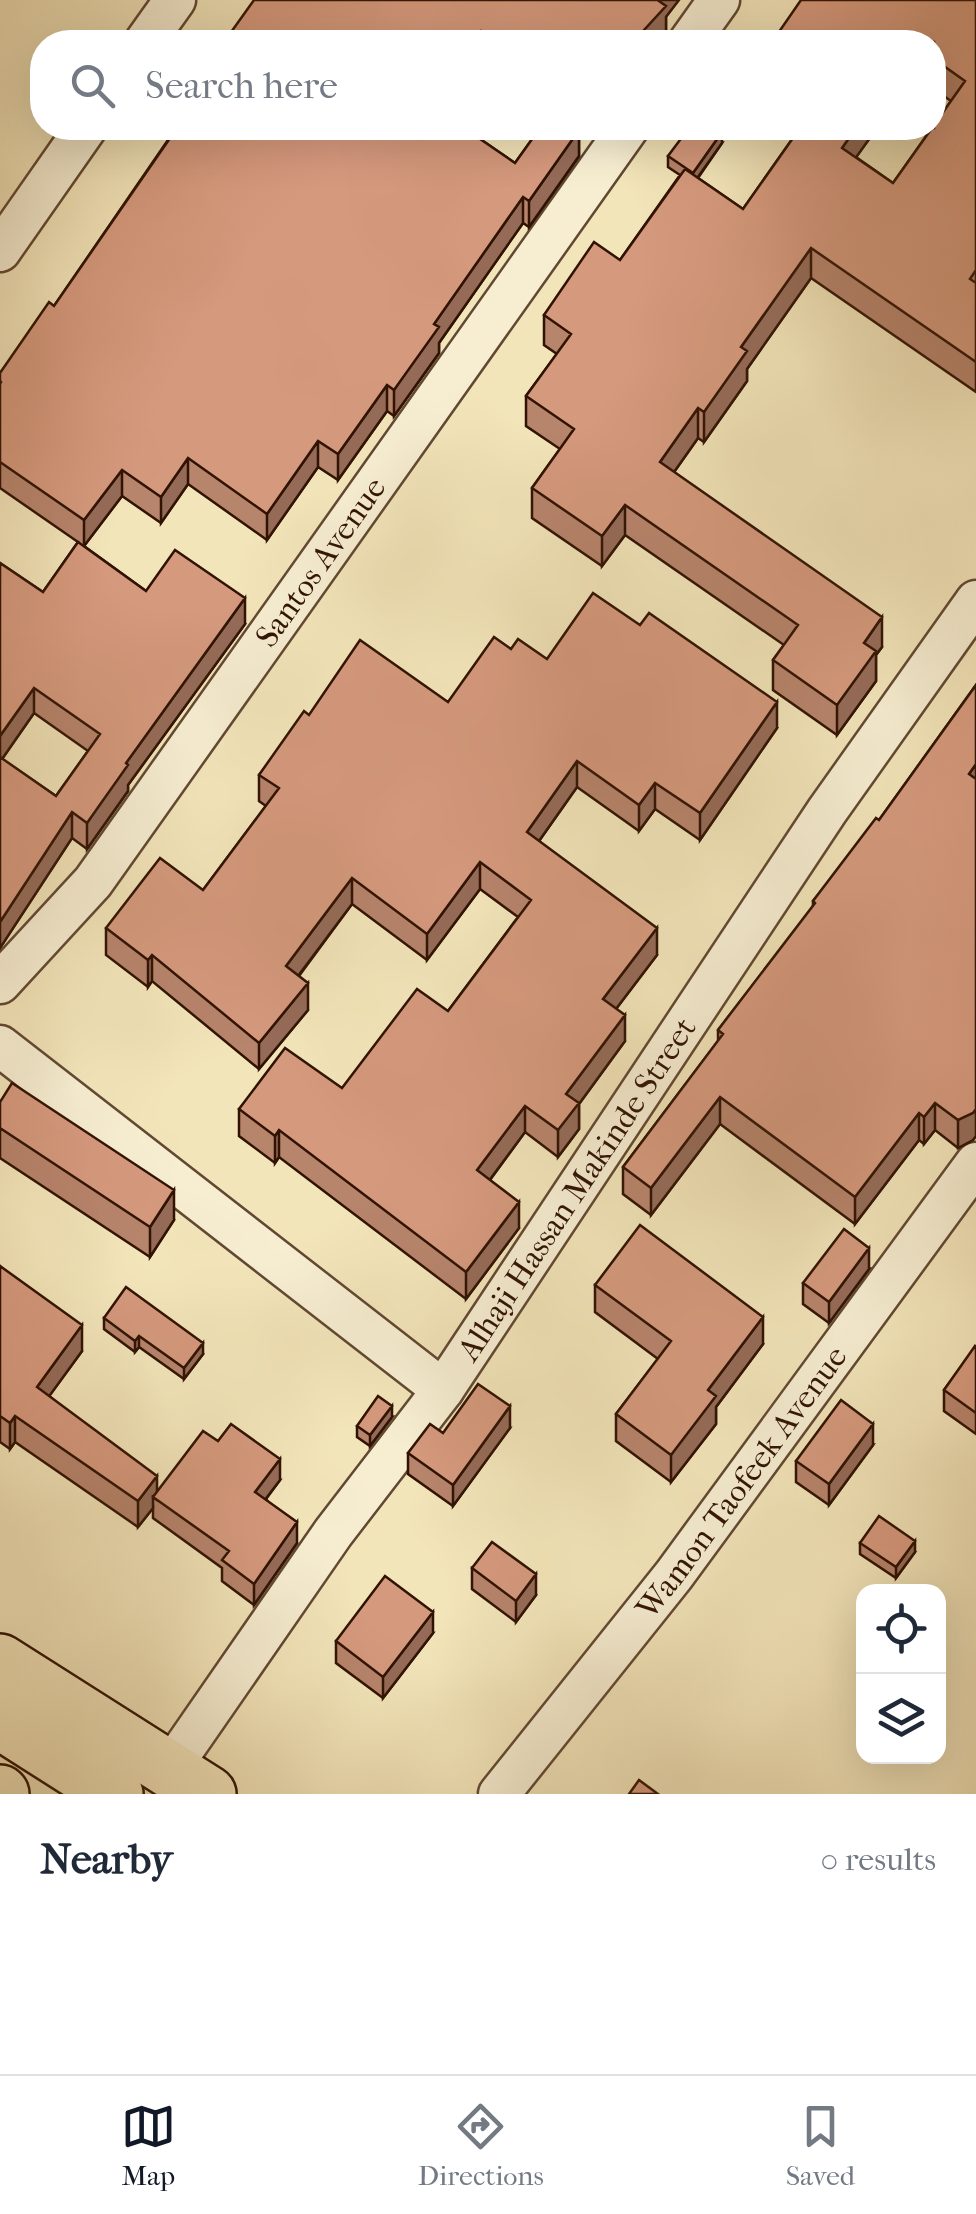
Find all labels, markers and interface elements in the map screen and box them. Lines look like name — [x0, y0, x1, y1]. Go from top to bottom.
search box — [30, 30, 946, 140]
icon: search — [65, 58, 120, 113]
text: Search here — [145, 63, 338, 108]
street label: Santos Avenue — [248, 470, 394, 654]
street label: Alhaji Hassan Makinde Street — [449, 1010, 704, 1369]
street label: Wamon Taofeek Avenue — [628, 1339, 855, 1627]
map controls — [856, 1584, 946, 1764]
button: locate — [856, 1584, 946, 1674]
button: layers — [856, 1674, 946, 1764]
text: Nearby — [40, 1835, 172, 1884]
text: 0 results — [820, 1841, 936, 1878]
tab: Map — [121, 2099, 176, 2192]
tab: Directions — [418, 2099, 544, 2192]
tab: Saved — [786, 2099, 855, 2192]

